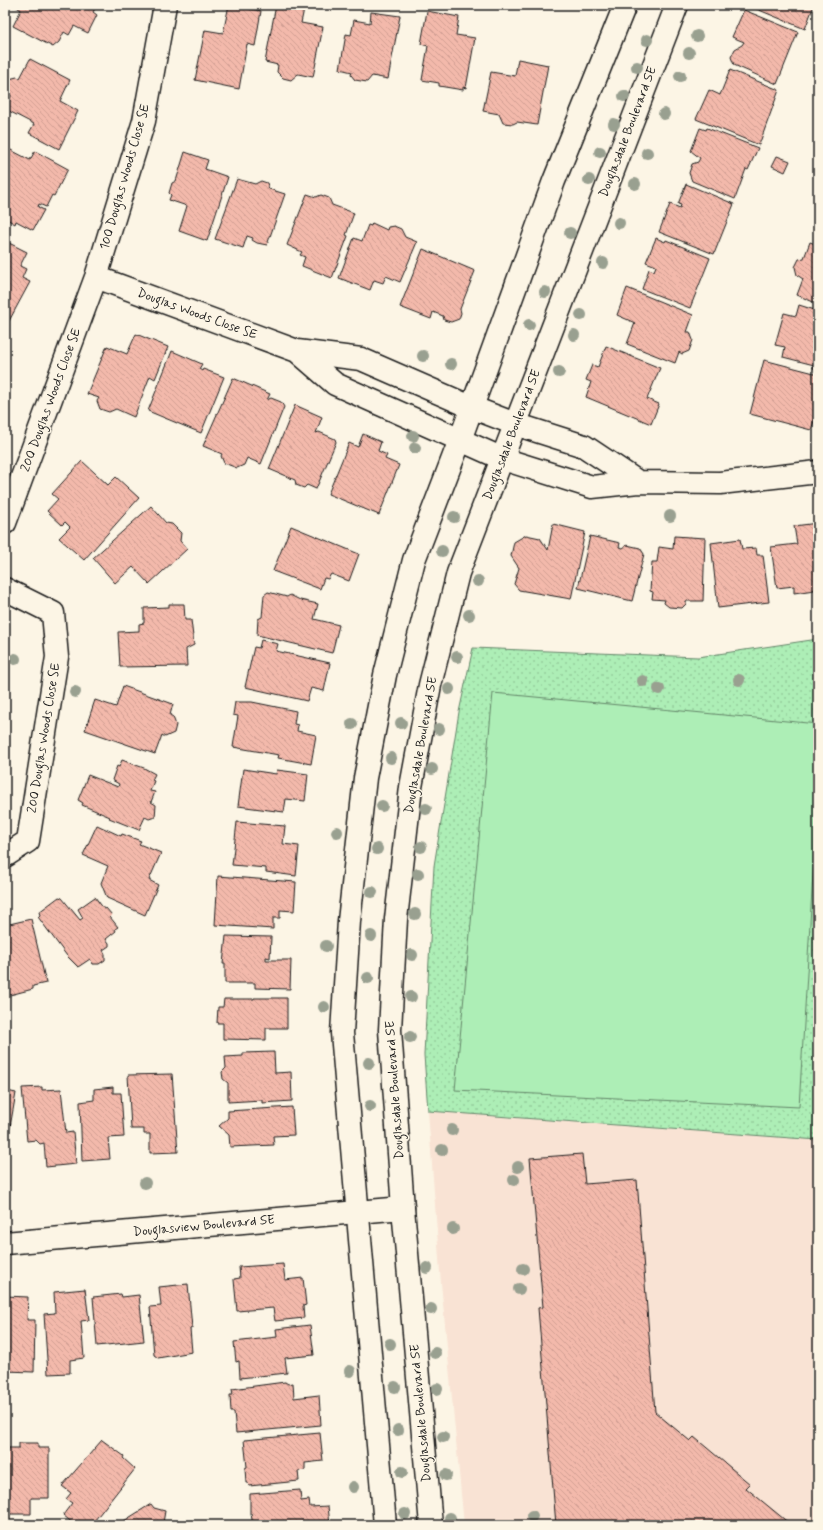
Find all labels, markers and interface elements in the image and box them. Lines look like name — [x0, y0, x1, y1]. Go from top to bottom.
street label: Douglasdale Boulevard SE — [595, 64, 663, 201]
street label: 100 Douglas Woods Close SE — [96, 102, 156, 252]
street label: Douglas Woods Close SE — [134, 284, 260, 346]
street label: 200 Douglas Woods Close SE — [17, 325, 87, 475]
street label: Douglasdale Boulevard SE — [479, 367, 547, 504]
street label: 200 Douglas Woods Close SE — [24, 661, 66, 814]
street label: Douglasdale Boulevard SE — [401, 675, 443, 815]
street label: Douglasdale Boulevard SE — [382, 1020, 410, 1160]
street label: Douglasview Boulevard SE — [132, 1211, 276, 1243]
street label: Douglasdale Boulevard SE — [406, 1343, 438, 1483]

